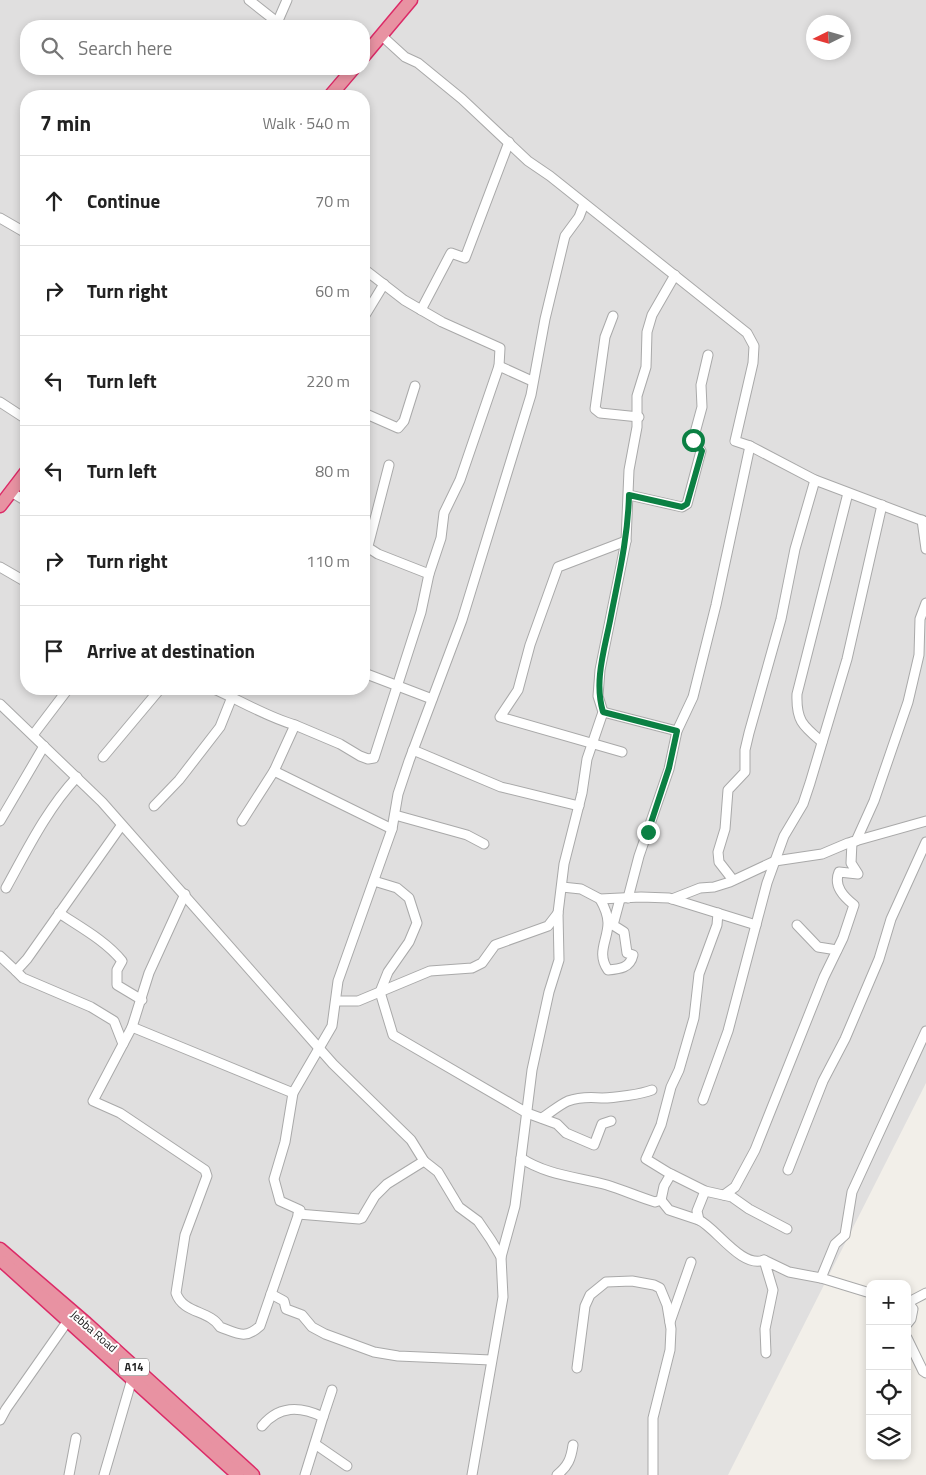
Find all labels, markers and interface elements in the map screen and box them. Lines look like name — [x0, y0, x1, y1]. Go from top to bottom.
north arrow — [806, 15, 851, 60]
search box — [20, 20, 370, 75]
text: Search here — [78, 33, 172, 62]
icon: search — [38, 34, 66, 62]
text: 7 min — [40, 107, 91, 139]
text: Walk · 540 m — [262, 111, 350, 135]
text: Continue — [87, 186, 160, 215]
icon: ahead — [40, 187, 68, 215]
text: 70 m — [315, 189, 350, 213]
text: Turn right — [87, 276, 168, 305]
icon: right — [40, 277, 68, 305]
text: 60 m — [315, 279, 350, 303]
text: Turn left — [87, 366, 157, 395]
icon: left — [40, 367, 68, 395]
text: 220 m — [306, 369, 350, 393]
route start — [682, 429, 705, 452]
text: Turn left — [87, 456, 157, 485]
icon: left — [40, 457, 68, 485]
text: 80 m — [315, 459, 350, 483]
text: Turn right — [87, 546, 168, 575]
icon: right — [40, 547, 68, 575]
text: 110 m — [306, 549, 350, 573]
text: Arrive at destination — [87, 636, 255, 665]
icon: arrive — [40, 637, 68, 665]
route end — [637, 821, 660, 844]
map controls — [866, 1280, 911, 1460]
button: + — [866, 1280, 911, 1325]
street label: Jebba Road — [66, 1305, 122, 1357]
button: − — [866, 1325, 911, 1370]
road number: A14 — [119, 1358, 149, 1375]
button: locate — [866, 1370, 911, 1415]
button: layers — [866, 1415, 911, 1460]

